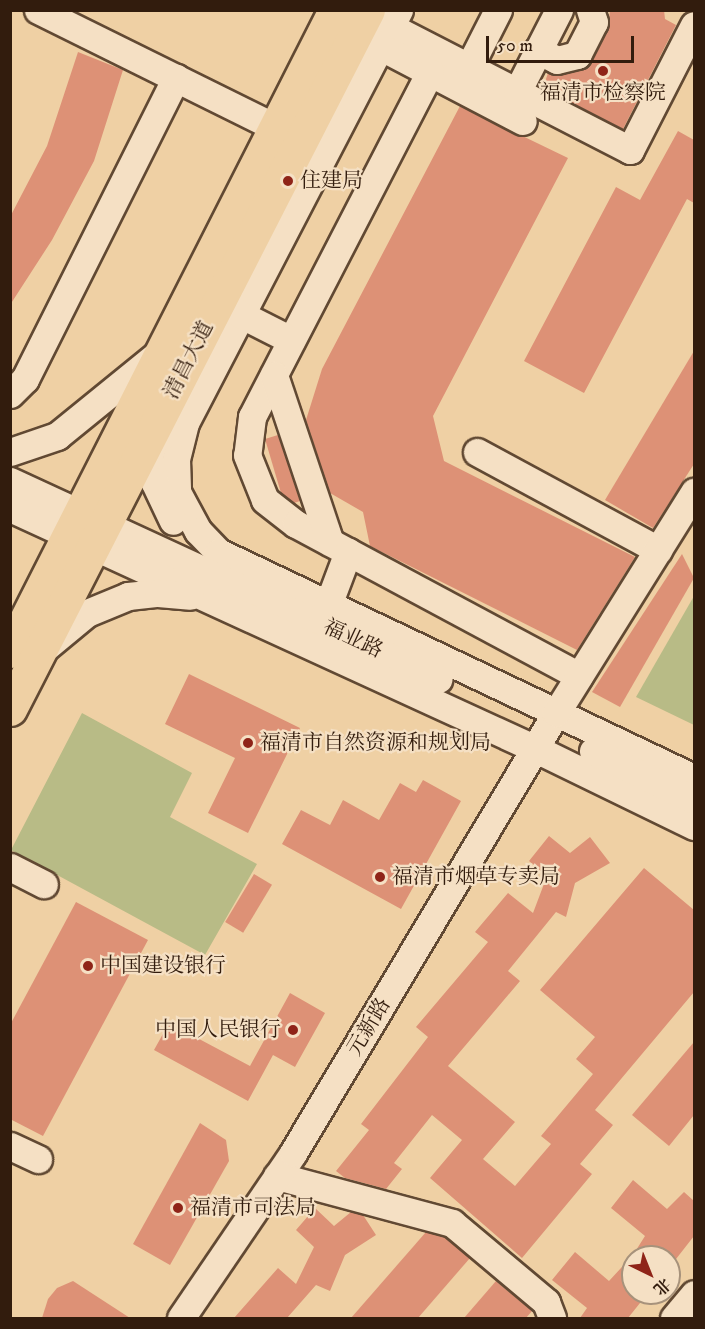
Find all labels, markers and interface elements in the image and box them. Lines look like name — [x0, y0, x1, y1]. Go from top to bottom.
scale bar — [489, 24, 638, 62]
text: 50 m — [497, 35, 533, 57]
marker: 福清市检察院 — [596, 64, 610, 78]
place label: 福清市检察院 — [540, 80, 666, 106]
place label: 住建局 — [300, 168, 363, 194]
marker: 住建局 — [281, 174, 295, 188]
street label: 清昌大道 — [159, 317, 219, 403]
street label: 福业路 — [319, 614, 387, 664]
place label: 福清市自然资源和规划局 — [260, 730, 491, 756]
marker: 福清市自然资源和规划局 — [241, 736, 255, 750]
place label: 福清市烟草专卖局 — [392, 864, 560, 890]
marker: 福清市烟草专卖局 — [373, 870, 387, 884]
place label: 中国建设银行 — [100, 953, 226, 979]
marker: 中国建设银行 — [81, 959, 95, 973]
street label: 元新路 — [342, 994, 396, 1060]
place label: 中国人民银行 — [155, 1017, 281, 1043]
marker: 中国人民银行 — [286, 1023, 300, 1037]
place label: 福清市司法局 — [190, 1195, 316, 1221]
marker: 福清市司法局 — [171, 1201, 185, 1215]
north arrow — [621, 1245, 681, 1305]
text: 北 — [649, 1274, 675, 1299]

